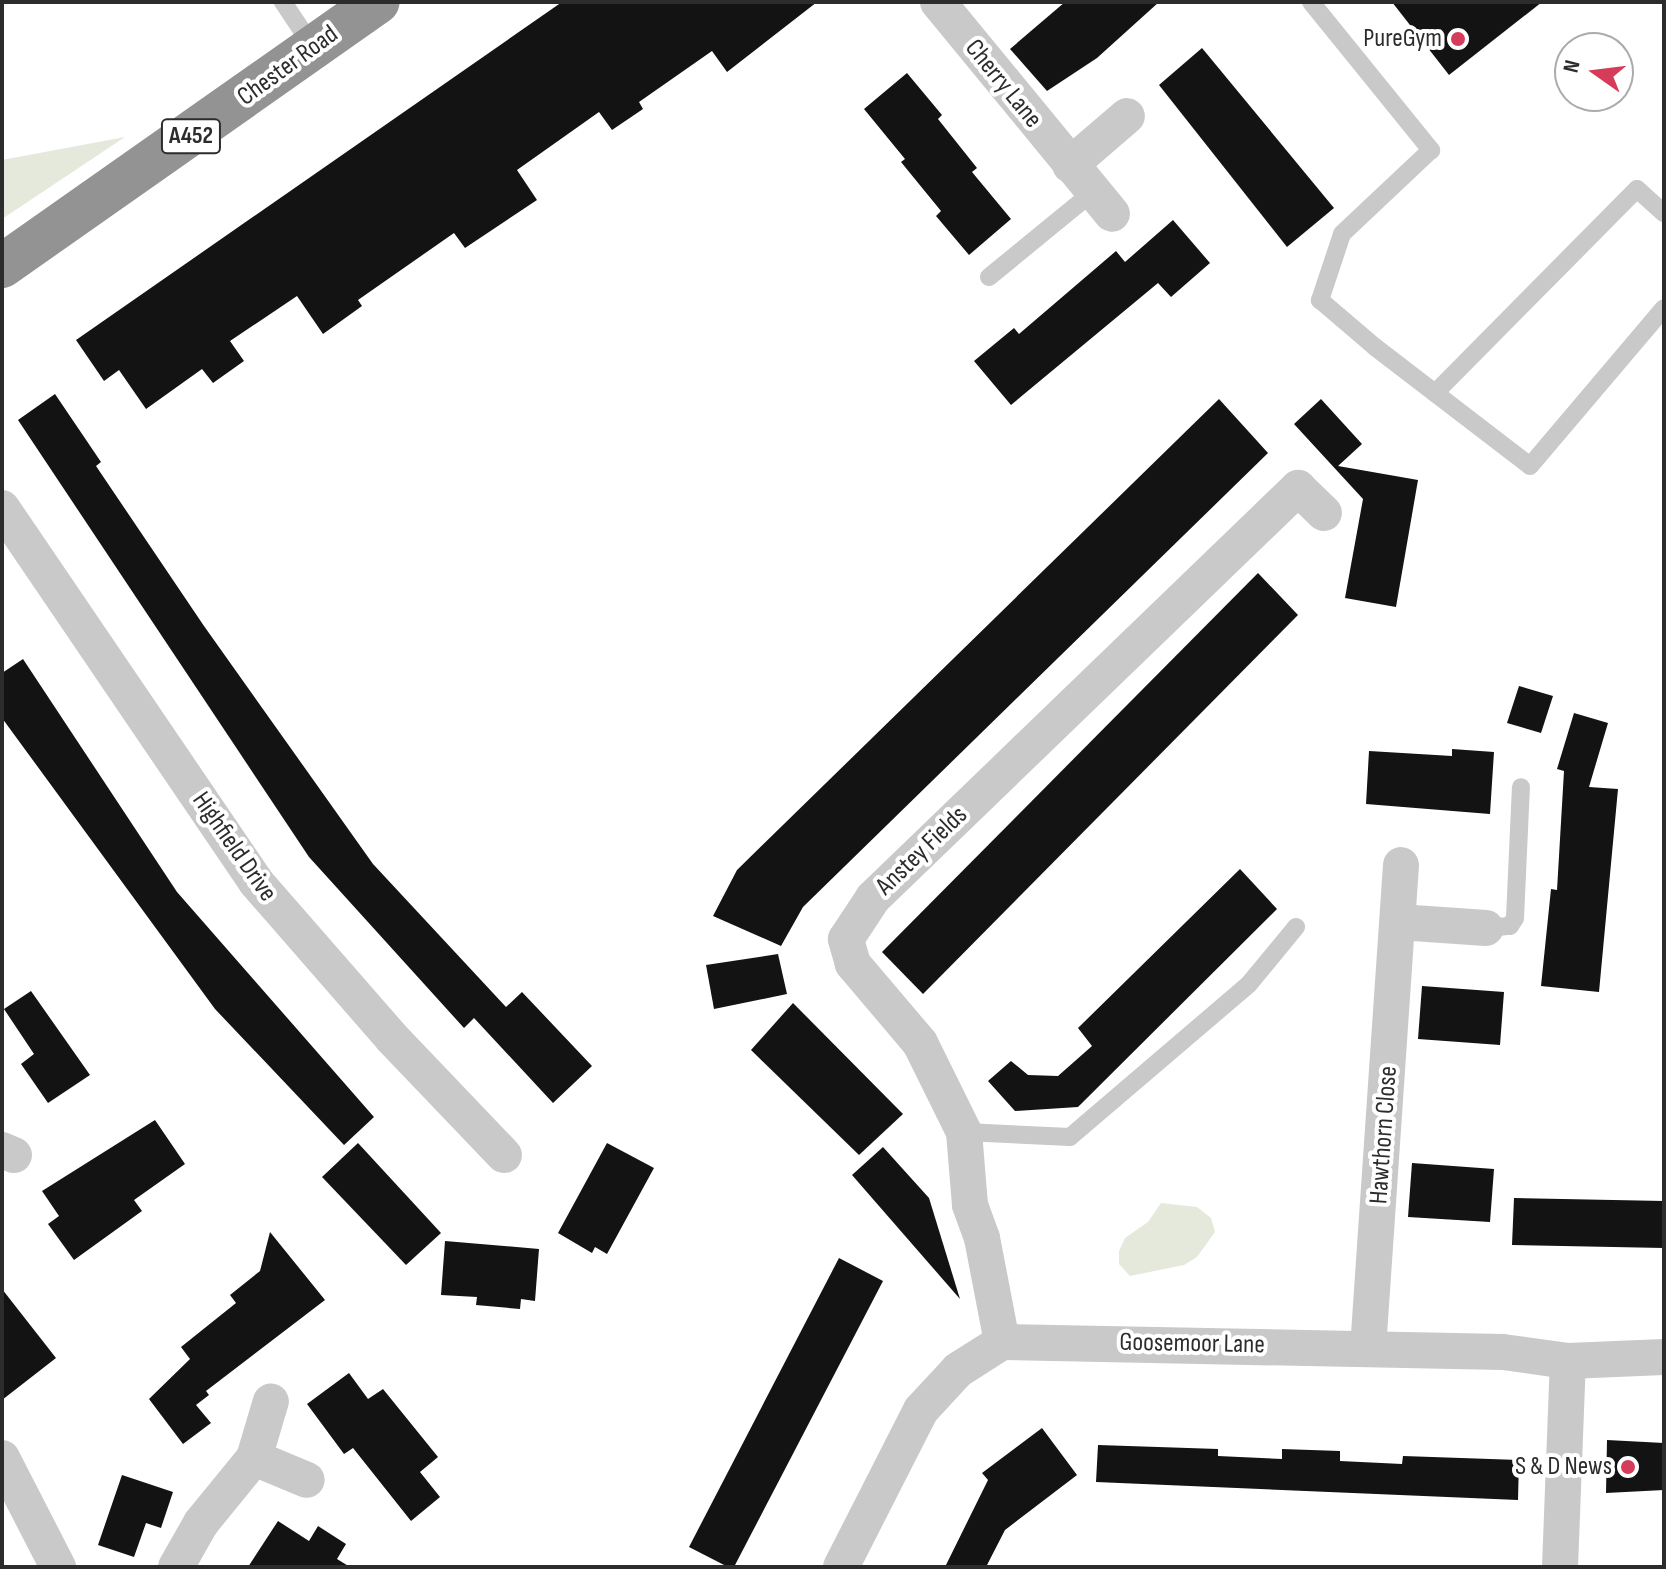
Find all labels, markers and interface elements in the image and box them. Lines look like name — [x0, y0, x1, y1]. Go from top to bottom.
street label: Chester Road — [232, 19, 344, 113]
place label: PureGym — [1363, 23, 1442, 55]
marker: PureGym — [1449, 30, 1467, 48]
north arrow — [1554, 32, 1634, 112]
street label: Cherry Lane — [958, 33, 1048, 135]
text: N — [1558, 58, 1587, 76]
road number: A452 — [159, 116, 223, 156]
street label: Highfield Drive — [185, 786, 283, 908]
street label: Anstey Fields — [870, 800, 974, 902]
street label: Hawthorn Close — [1364, 1065, 1404, 1205]
street label: Goosemoor Lane — [1119, 1327, 1265, 1361]
place label: S & D News — [1515, 1451, 1612, 1483]
marker: S & D News — [1619, 1458, 1637, 1476]

